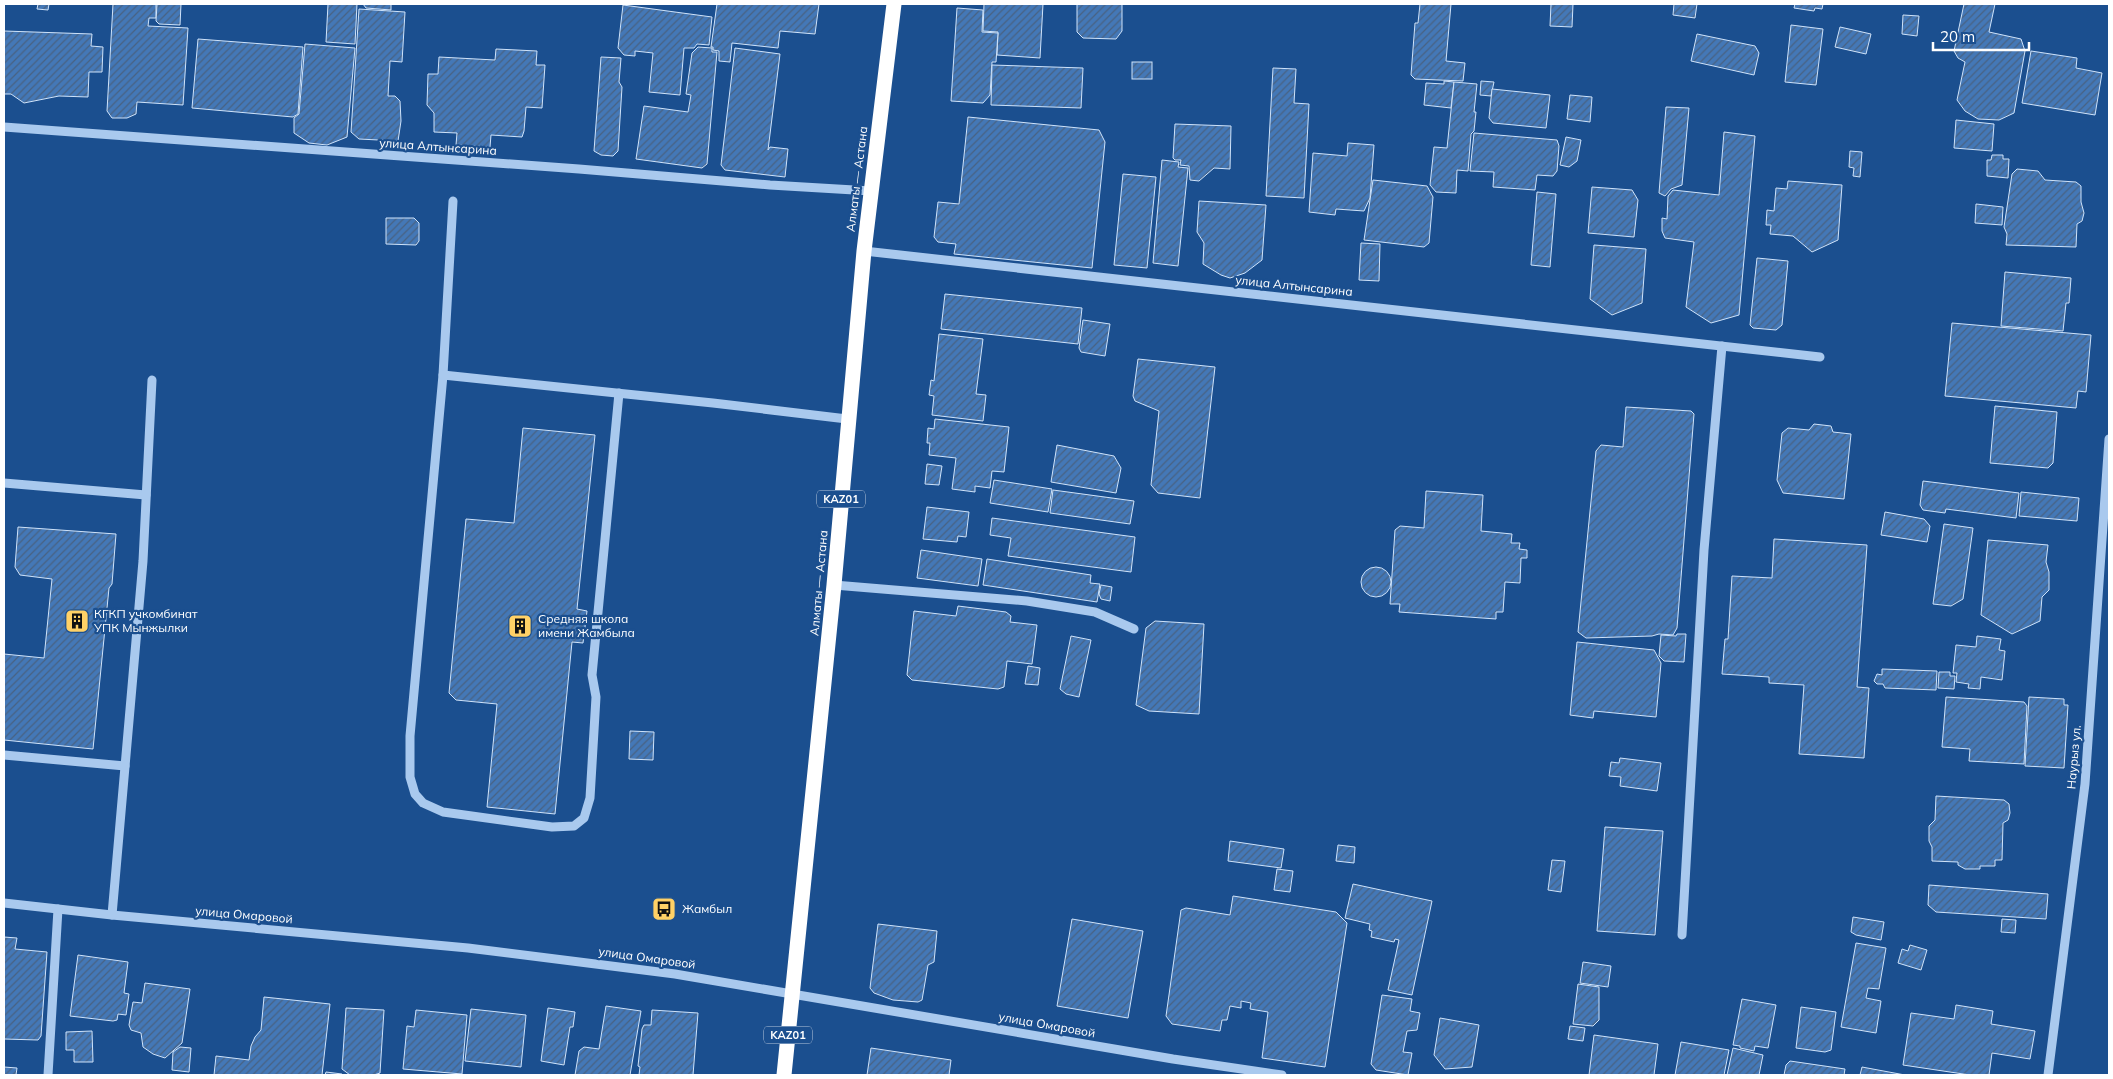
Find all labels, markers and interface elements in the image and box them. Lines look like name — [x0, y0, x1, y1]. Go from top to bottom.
scale bar — [1933, 20, 2029, 52]
text: 20 m — [1940, 27, 1975, 46]
street label: Алматы — Астана — [843, 125, 870, 233]
street label: улица Алтынсарина — [379, 135, 497, 158]
street label: улица Алтынсарина — [1235, 272, 1353, 299]
road number: KАZ01 — [817, 490, 865, 508]
street label: Алматы — Астана — [806, 529, 831, 637]
place label: КГКП учкомбинат УПК Мынжылки — [93, 606, 198, 635]
building icon: КГКП учкомбинат УПК Мынжылки — [64, 608, 90, 634]
place label: Средняя школа имени Жамбыла — [538, 611, 635, 640]
building icon: Средняя школа имени Жамбыла — [507, 613, 533, 639]
street label: Наурыз ул. — [2063, 724, 2084, 790]
bus stop icon: Жамбыл — [651, 896, 677, 922]
place label: Жамбыл — [682, 901, 732, 916]
street label: улица Омаровой — [195, 903, 293, 926]
street label: улица Омаровой — [598, 943, 697, 972]
street label: улица Омаровой — [998, 1009, 1097, 1040]
road number: KАZ01 — [764, 1026, 812, 1044]

